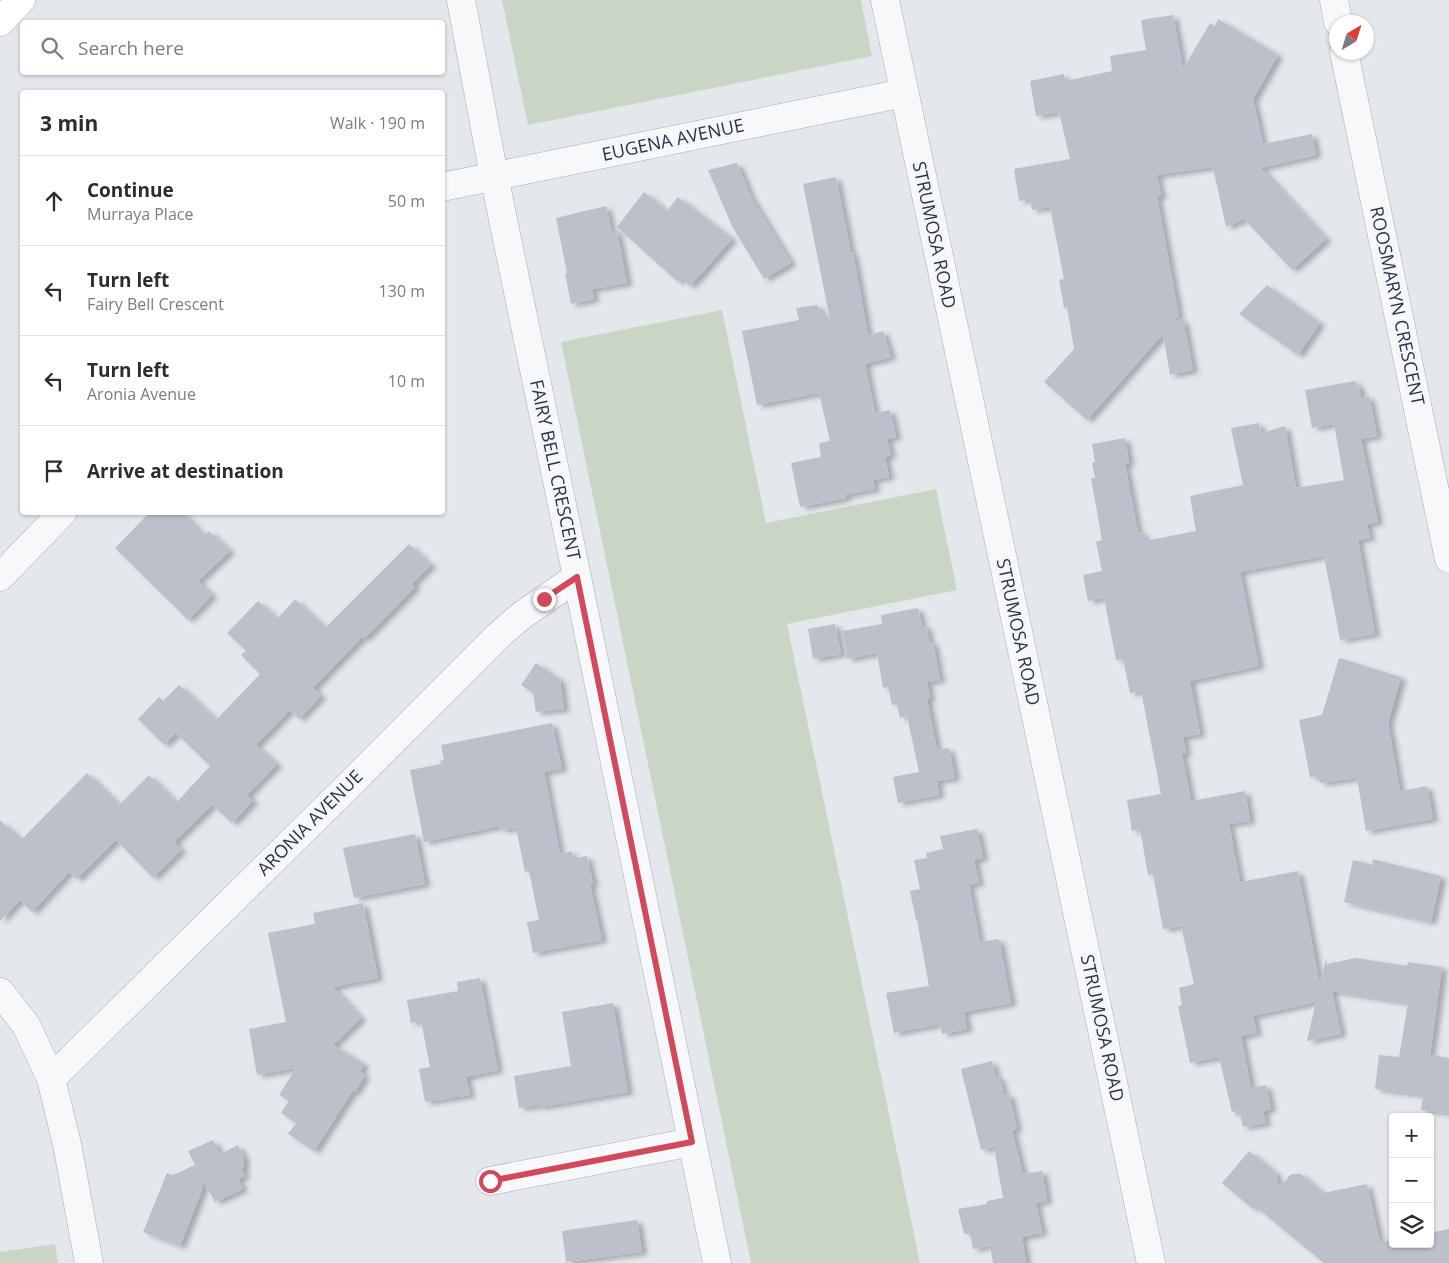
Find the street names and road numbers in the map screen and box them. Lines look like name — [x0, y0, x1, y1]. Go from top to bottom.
street label: EUGENA AVENUE — [600, 112, 746, 166]
street label: STRUMOSA ROAD — [908, 159, 962, 310]
street label: ROOSMARYN CRESCENT — [1365, 204, 1431, 408]
street label: FAIRY BELL CRESCENT — [525, 377, 587, 562]
street label: STRUMOSA ROAD — [992, 556, 1046, 707]
street label: ARONIA AVENUE — [251, 764, 367, 880]
street label: STRUMOSA ROAD — [1076, 952, 1130, 1103]

